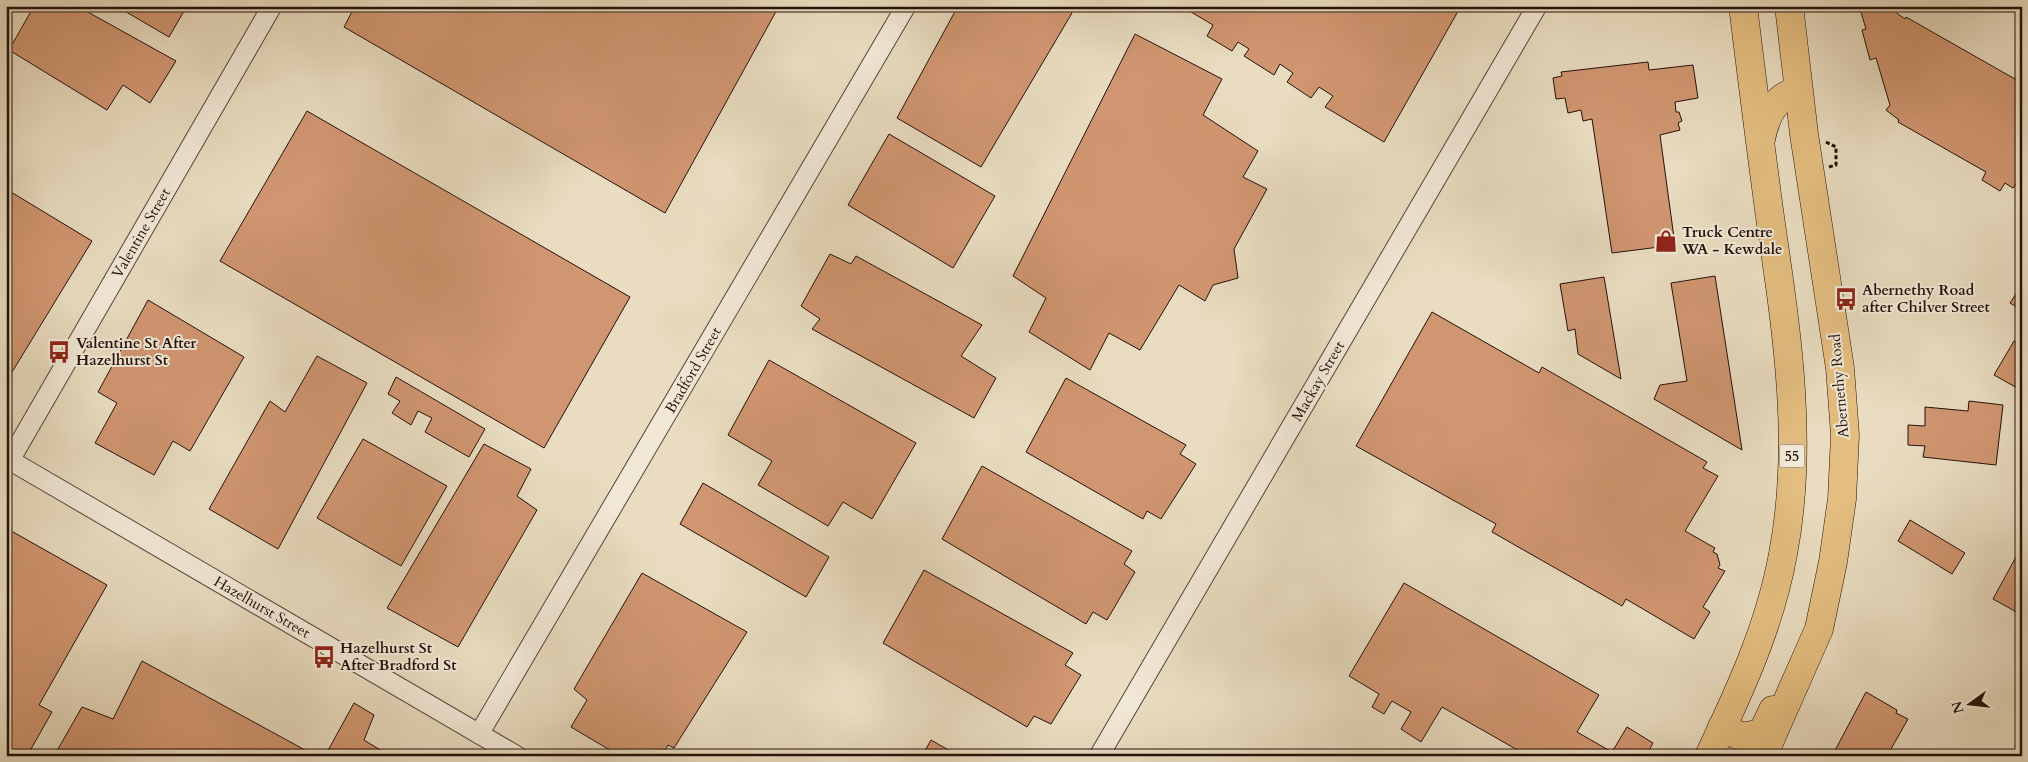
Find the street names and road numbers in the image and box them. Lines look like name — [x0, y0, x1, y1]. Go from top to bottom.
street label: Valentine Street — [107, 184, 175, 282]
street label: Bradford Street — [660, 323, 726, 417]
street label: Abernethy Road — [1824, 333, 1854, 439]
street label: Mackay Street — [1287, 337, 1349, 425]
road number: 55 — [1780, 444, 1804, 468]
street label: Hazelhurst Street — [210, 571, 314, 643]

